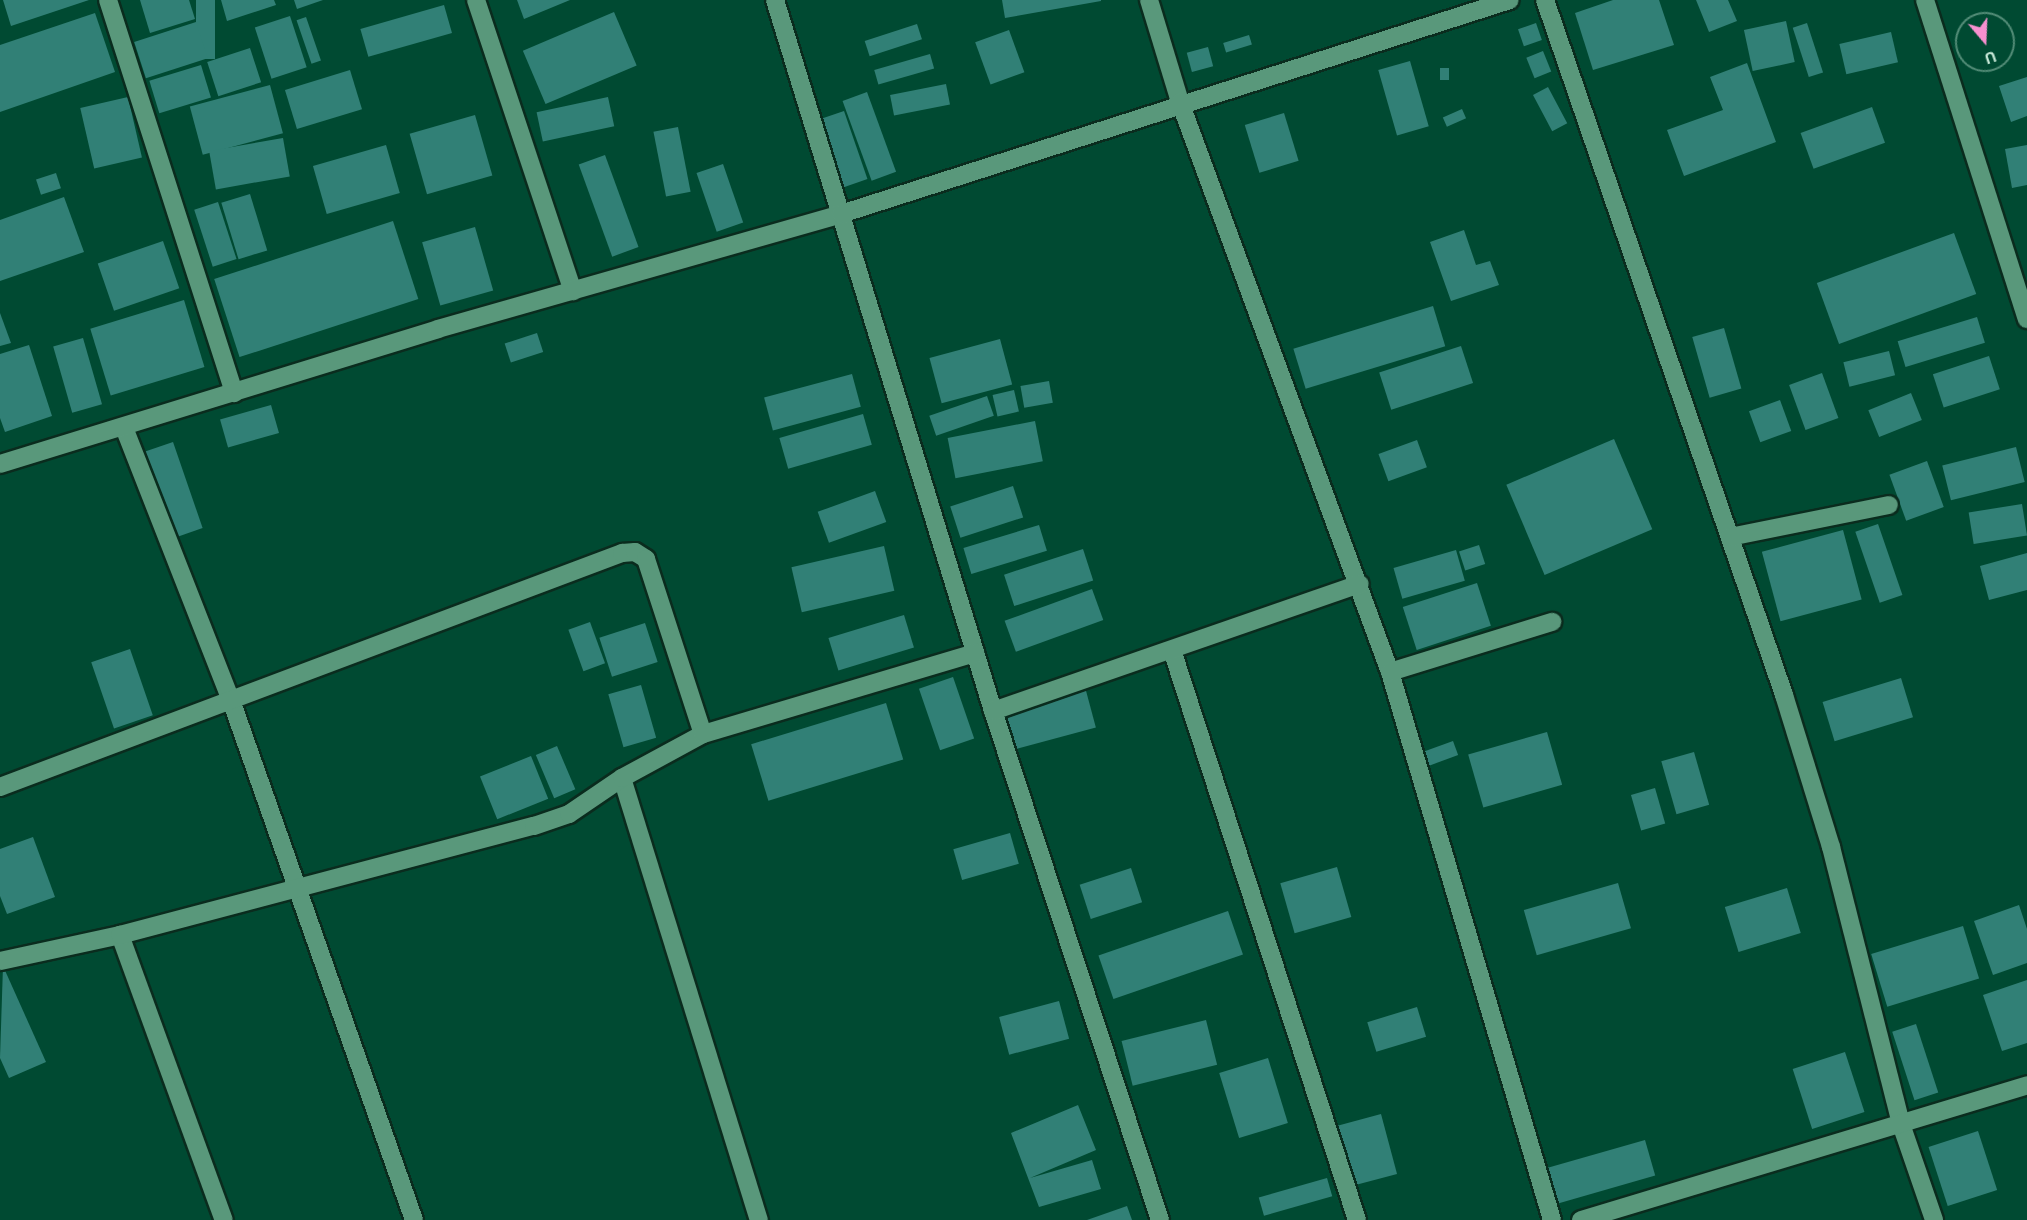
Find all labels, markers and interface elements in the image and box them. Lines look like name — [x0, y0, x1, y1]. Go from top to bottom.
north arrow — [1955, 12, 2015, 72]
text: U — [1982, 46, 1999, 69]

